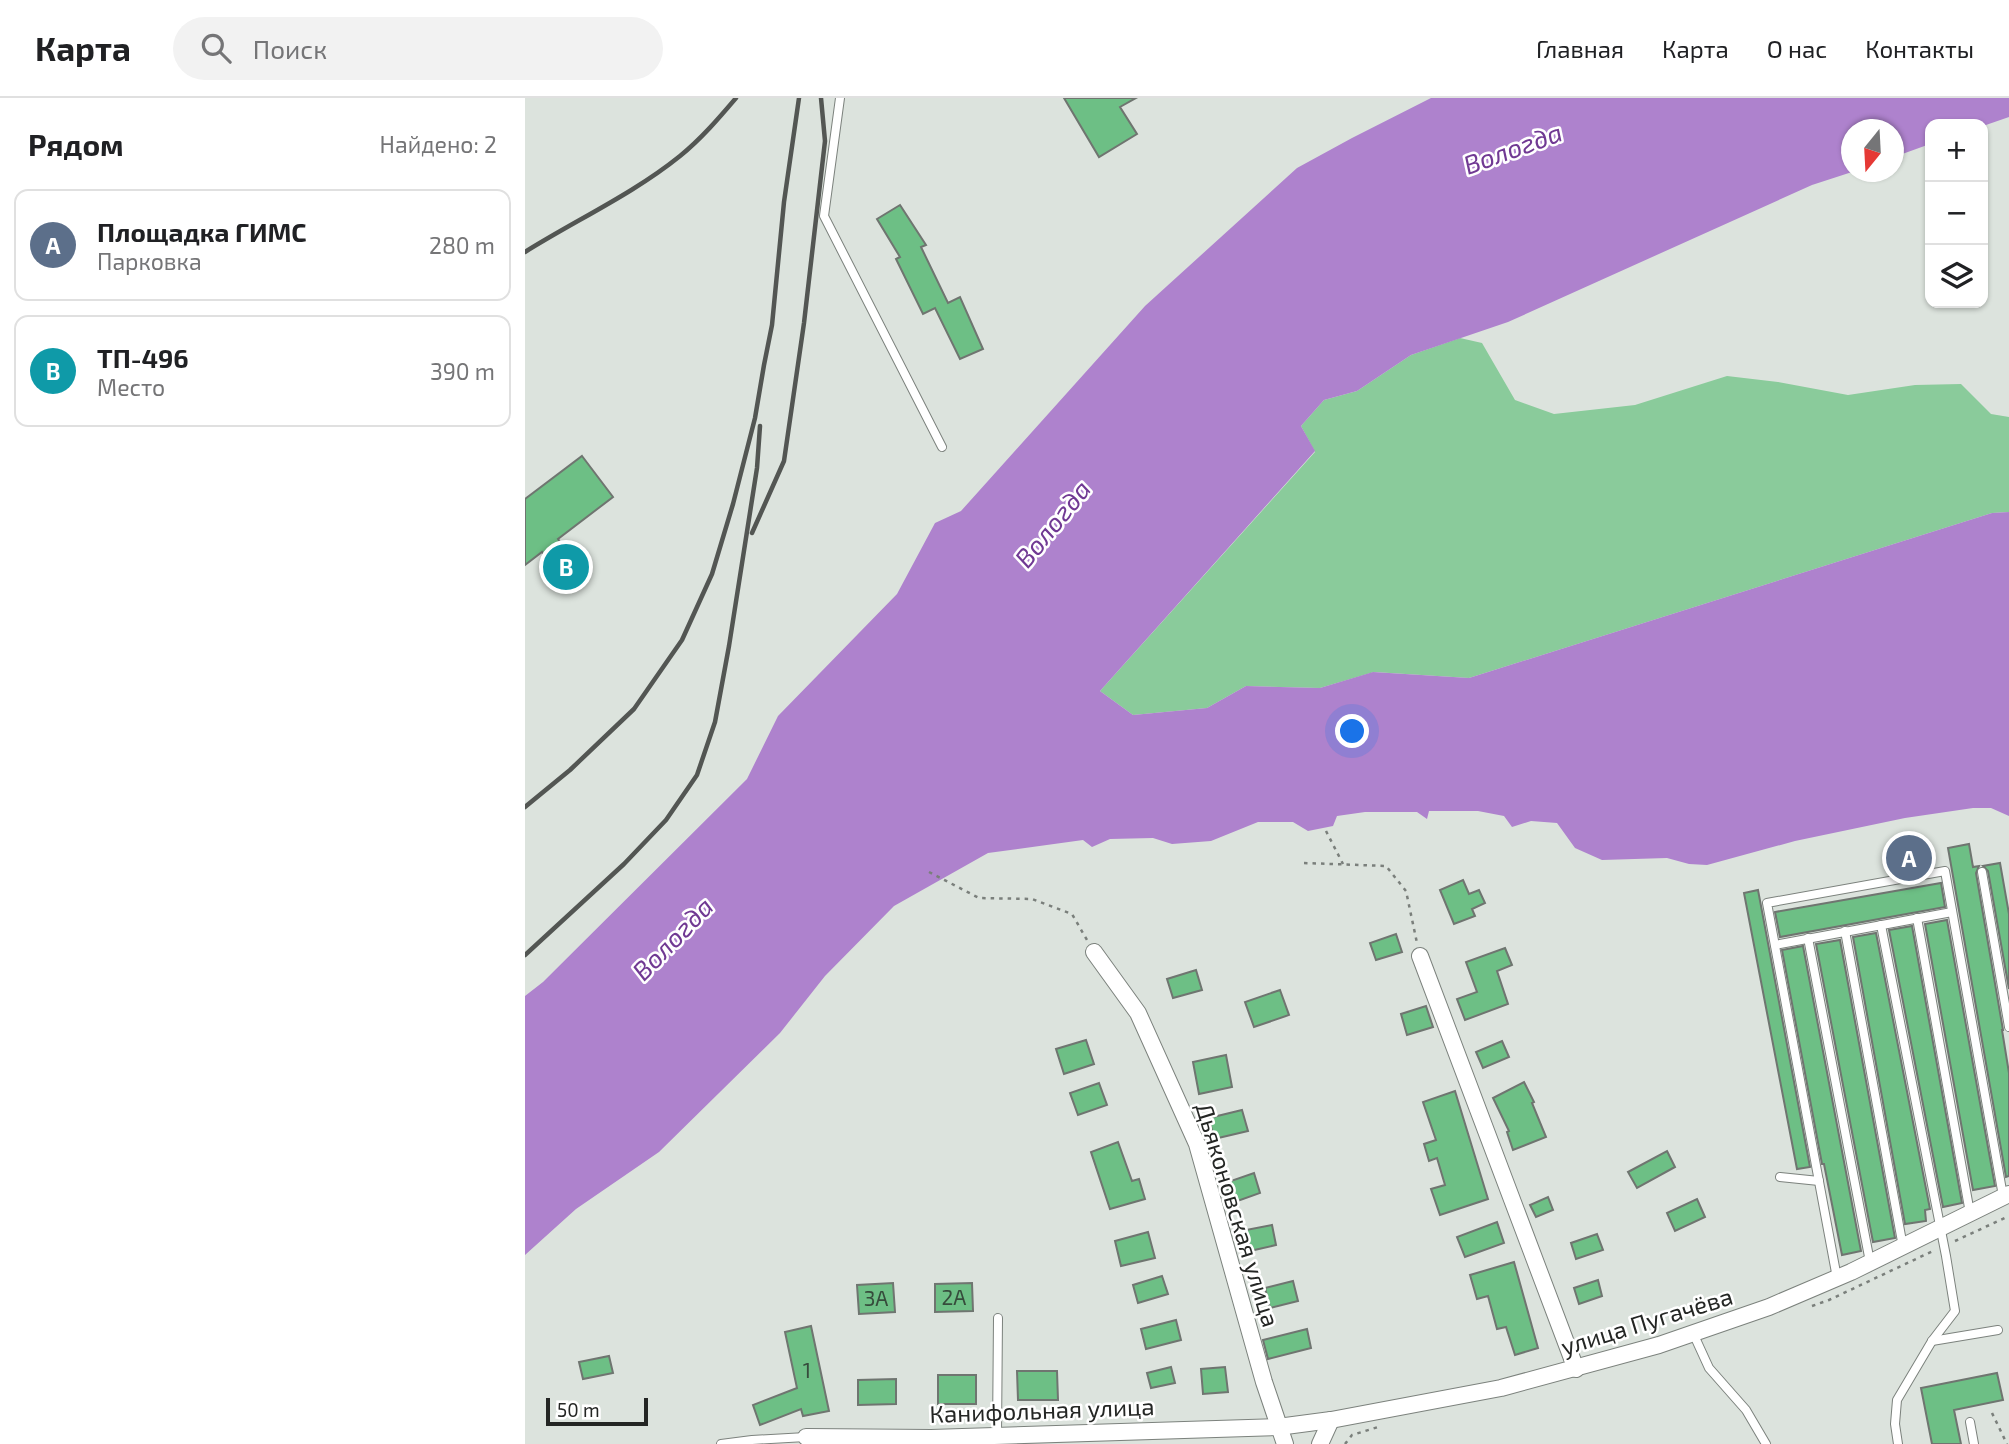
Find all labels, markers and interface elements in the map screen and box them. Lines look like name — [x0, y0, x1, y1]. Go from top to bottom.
search box — [173, 17, 663, 80]
text: Карта — [35, 28, 131, 68]
icon: search — [197, 29, 235, 67]
text: Поиск — [253, 33, 327, 64]
text: Главная — [1536, 34, 1624, 63]
text: Карта — [1662, 34, 1729, 63]
text: О нас — [1767, 34, 1827, 63]
text: Контакты — [1865, 34, 1974, 63]
water label: Вологда — [1459, 115, 1566, 180]
north arrow — [1841, 119, 1904, 182]
map controls — [1925, 119, 1988, 308]
button: + — [1925, 119, 1988, 182]
text: Рядом — [28, 126, 124, 162]
text: Найдено: 2 — [380, 130, 497, 158]
button: − — [1925, 182, 1988, 245]
text: Площадка ГИМС — [97, 216, 307, 247]
text: A — [45, 231, 61, 259]
text: 280 m — [429, 231, 495, 259]
button: layers — [1925, 245, 1988, 308]
text: Парковка — [97, 247, 202, 275]
text: ТП-496 — [97, 342, 189, 373]
text: B — [46, 357, 60, 385]
text: 390 m — [430, 357, 495, 385]
text: Место — [97, 373, 165, 401]
water label: Вологда — [1007, 473, 1096, 573]
pin: B — [543, 541, 589, 593]
your location — [1335, 714, 1369, 748]
pin: A — [1886, 832, 1932, 884]
water label: Вологда — [625, 890, 719, 986]
street label: Дьяконовская улица — [1190, 1099, 1286, 1330]
street label: улица Пугачёва — [1557, 1281, 1736, 1361]
house number: 2А — [942, 1284, 966, 1309]
house number: 3А — [864, 1285, 888, 1310]
house number: 1 — [803, 1357, 811, 1382]
street label: Канифольная улица — [929, 1391, 1155, 1429]
scale bar — [546, 1395, 647, 1427]
text: 50 m — [557, 1398, 600, 1421]

